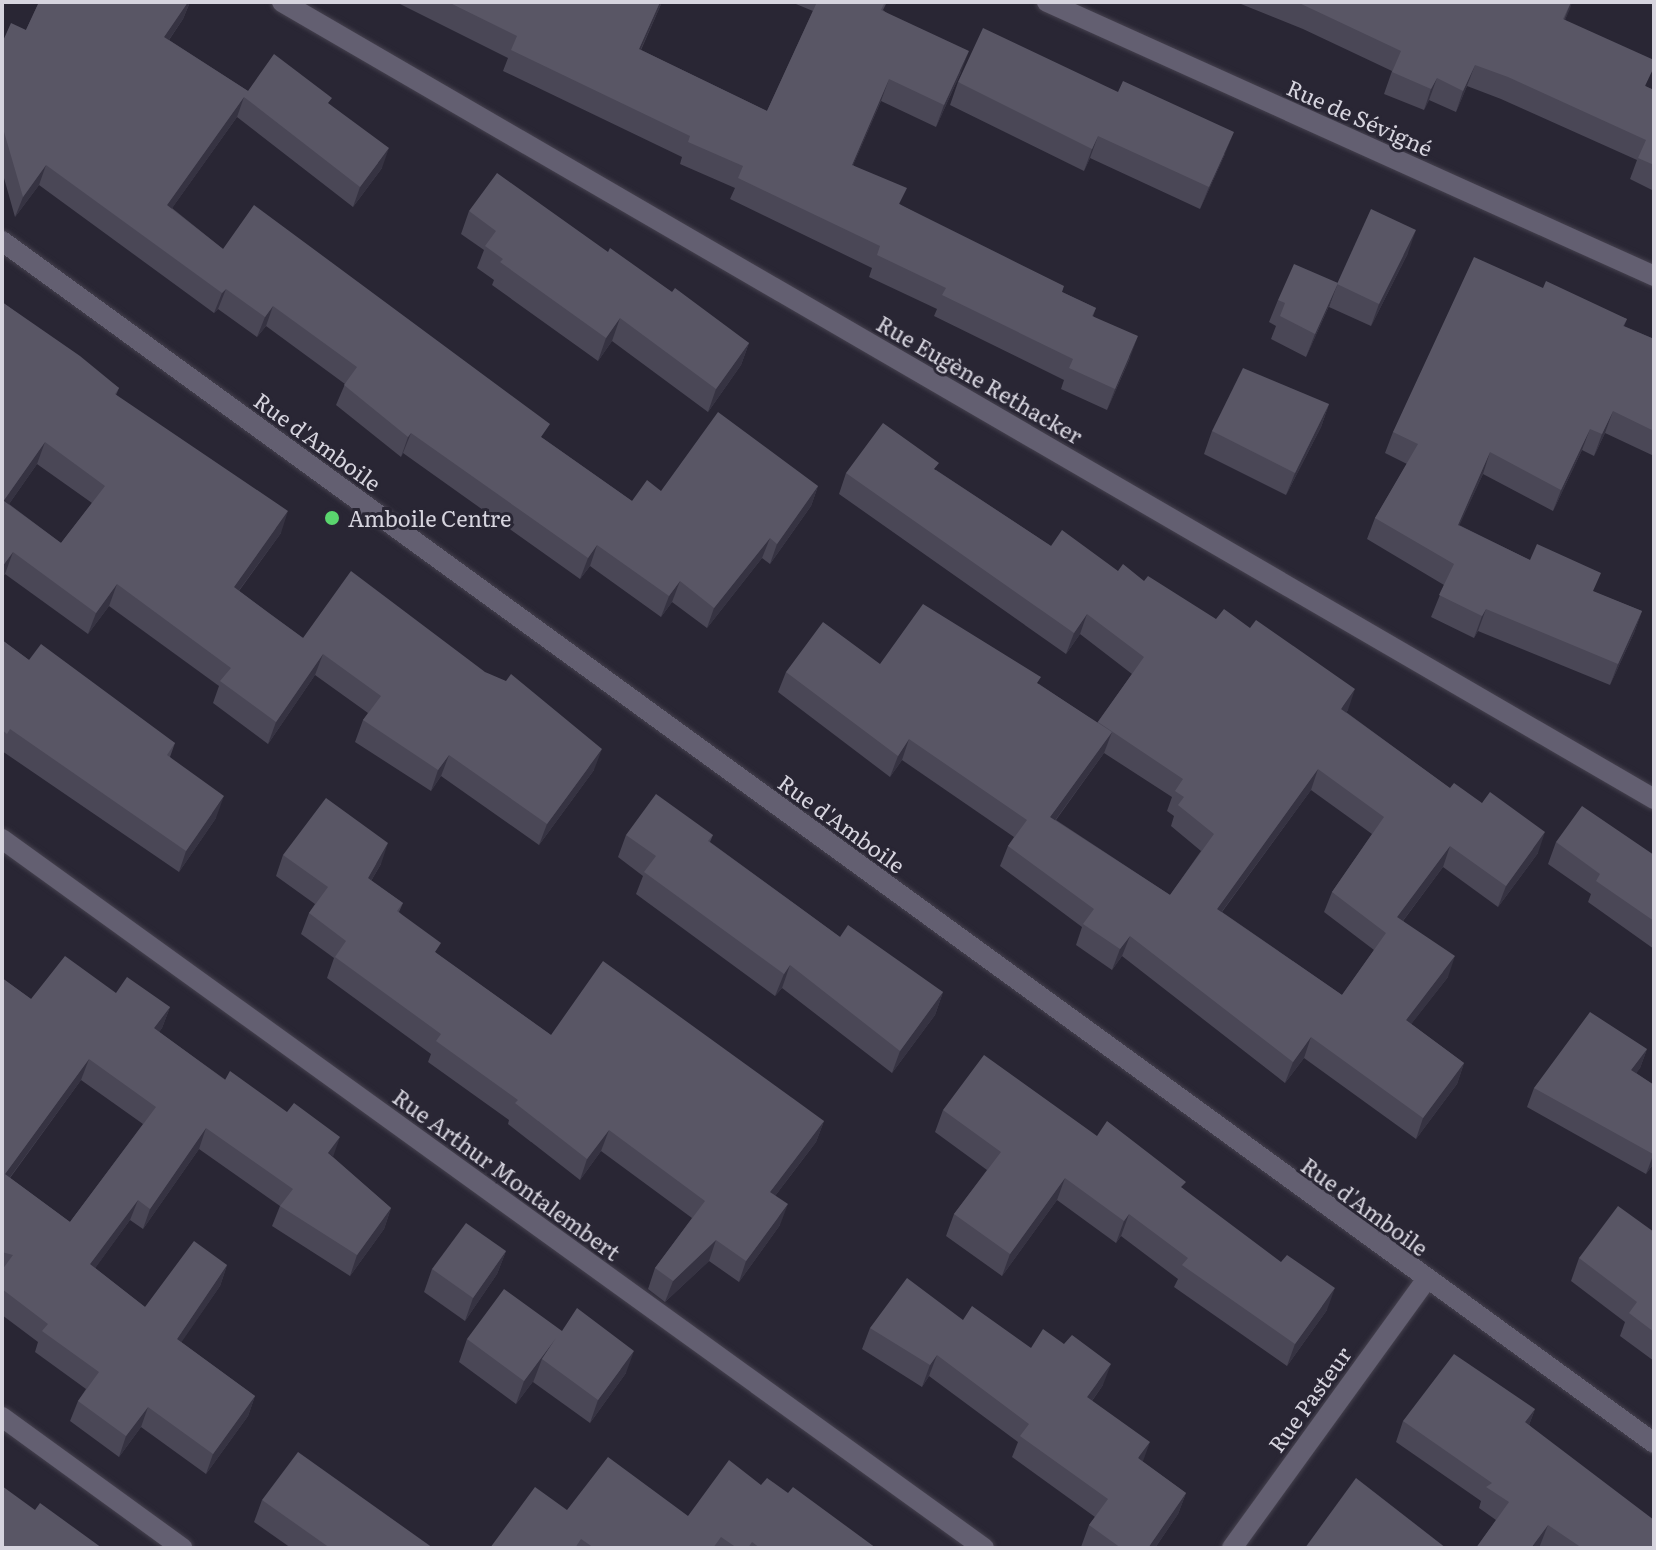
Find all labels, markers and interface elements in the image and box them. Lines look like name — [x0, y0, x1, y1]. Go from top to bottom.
street label: Rue de Sévigné — [1283, 73, 1437, 161]
street label: Rue Eugène Rethacker — [873, 309, 1087, 449]
street label: Rue d'Amboile — [250, 386, 386, 496]
place label: Amboile Centre — [348, 505, 511, 531]
marker: Amboile Centre — [323, 509, 341, 527]
street label: Rue d'Amboile — [774, 768, 910, 878]
street label: Rue Arthur Montalembert — [388, 1083, 626, 1265]
street label: Rue d'Amboile — [1297, 1151, 1433, 1261]
street label: Rue Pasteur — [1262, 1341, 1356, 1457]

